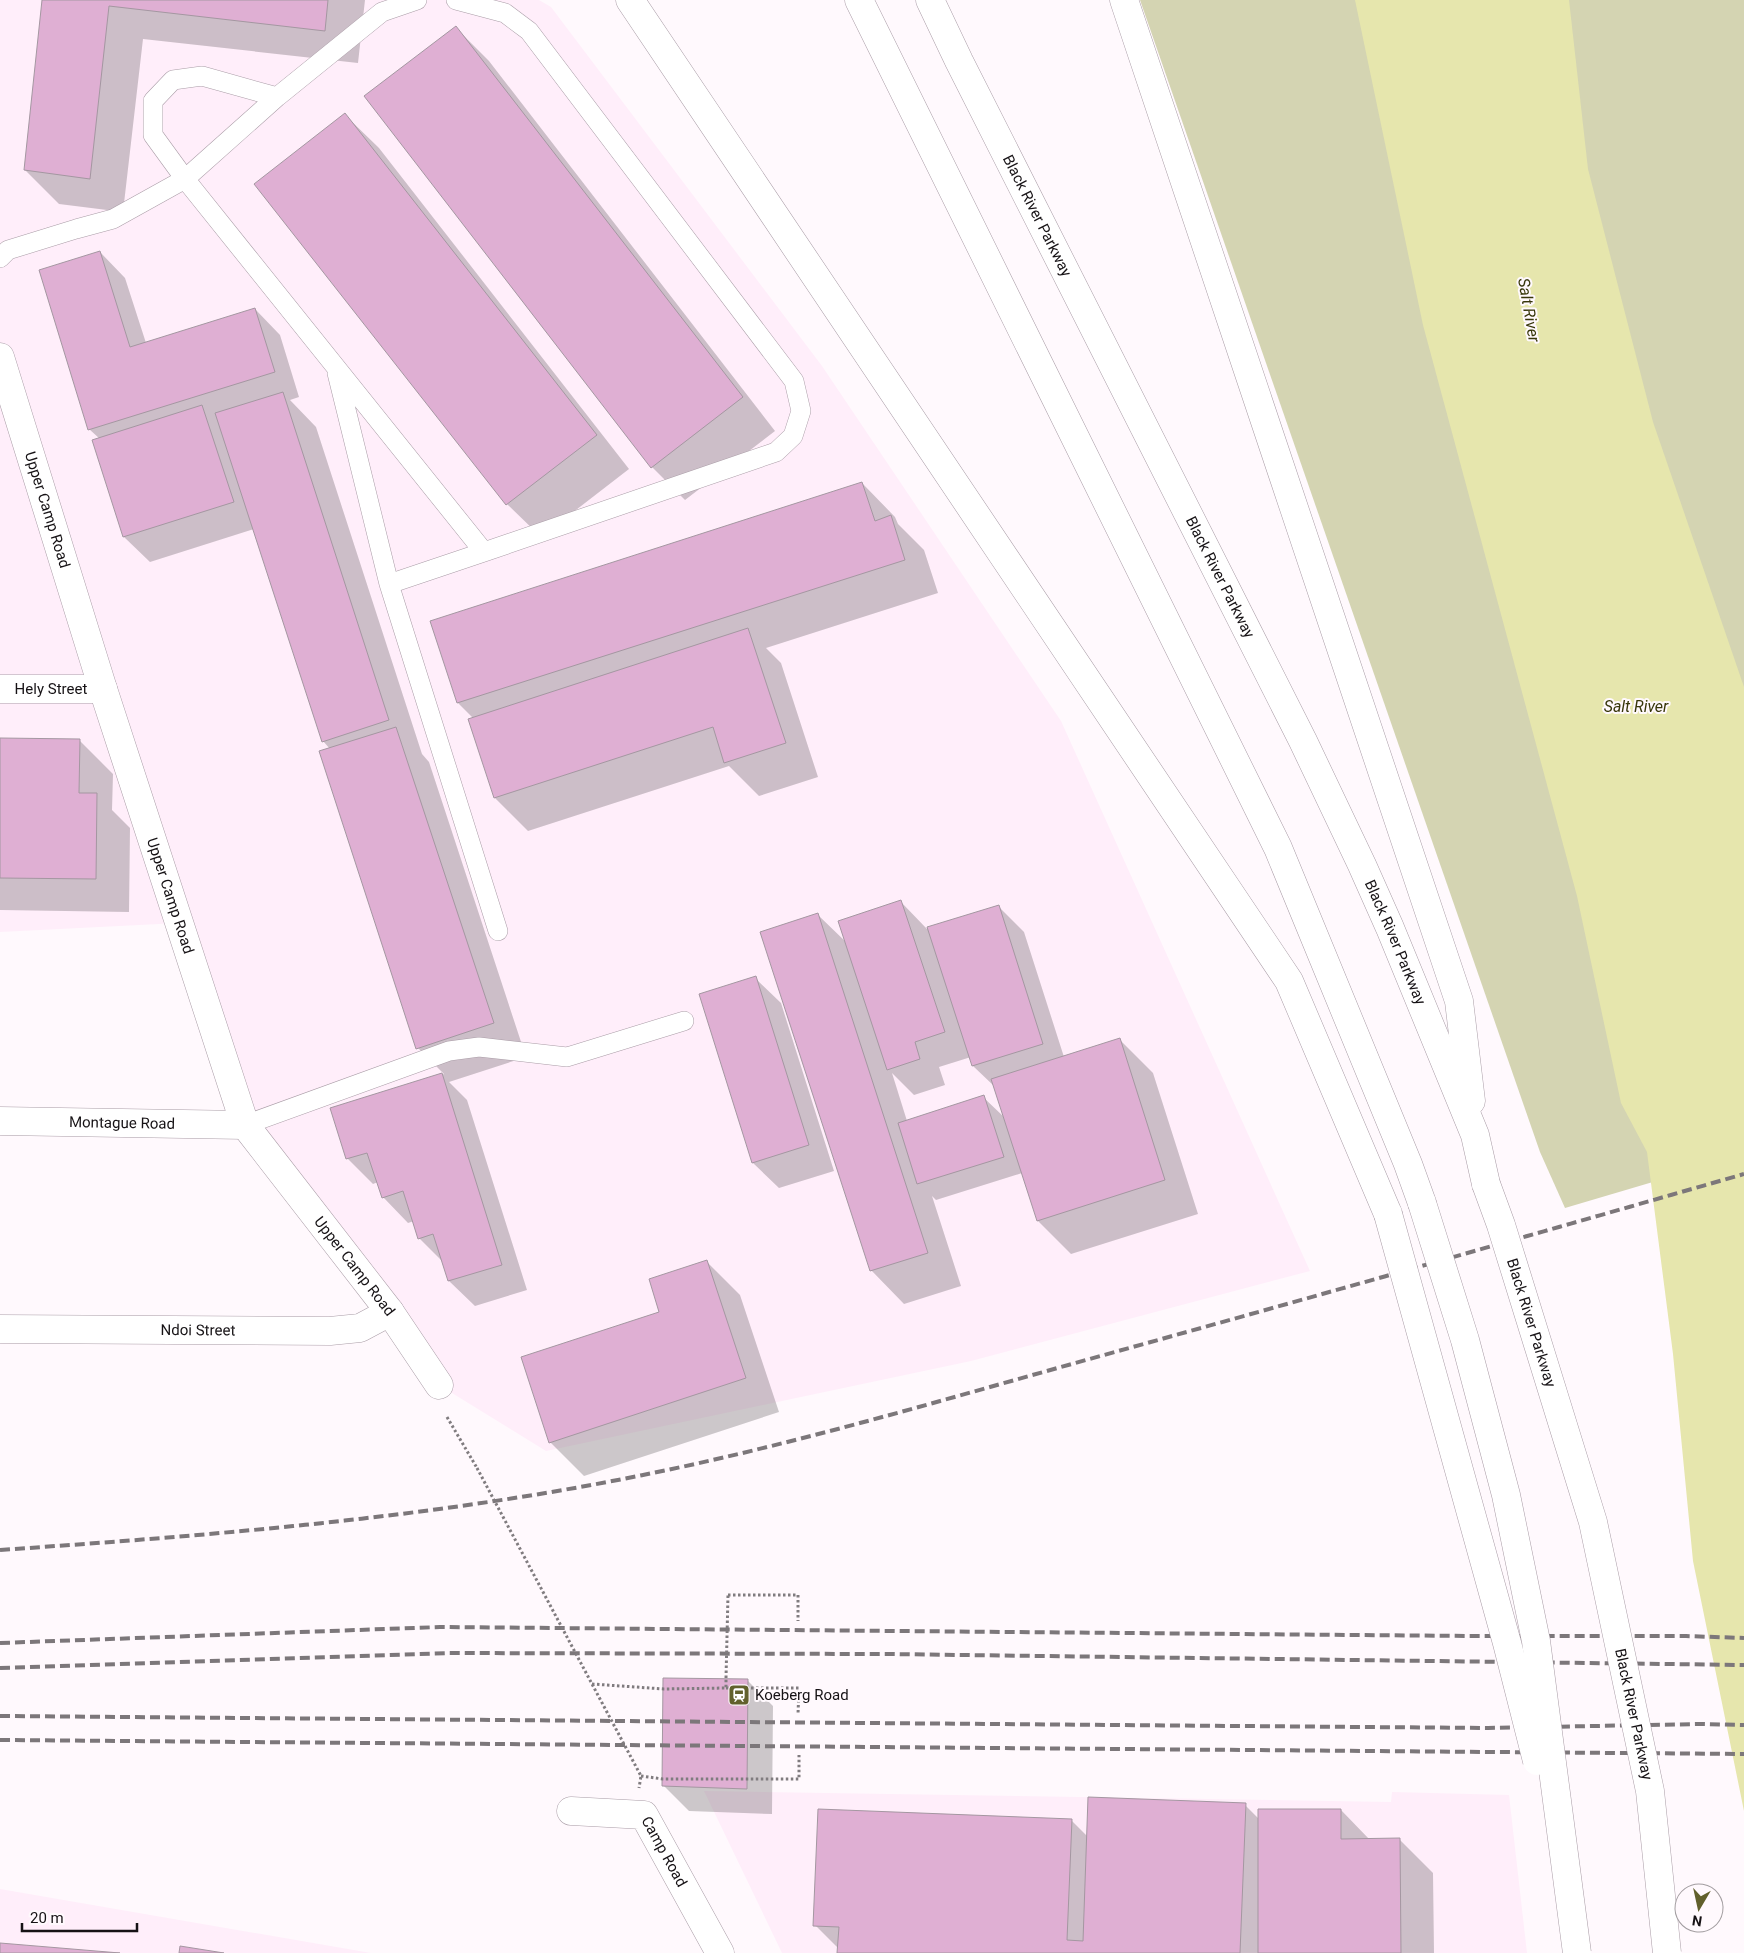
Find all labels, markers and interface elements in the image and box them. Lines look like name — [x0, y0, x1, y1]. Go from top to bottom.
street label: Black River Parkway — [999, 152, 1076, 280]
water label: Salt River — [1514, 276, 1544, 344]
street label: Upper Camp Road — [21, 449, 74, 570]
street label: Black River Parkway — [1182, 513, 1258, 641]
street label: Hely Street — [15, 680, 87, 698]
water label: Salt River — [1604, 697, 1669, 716]
street label: Upper Camp Road — [143, 835, 198, 956]
street label: Black River Parkway — [1361, 877, 1430, 1007]
street label: Montague Road — [69, 1113, 175, 1133]
street label: Upper Camp Road — [310, 1213, 399, 1320]
street label: Black River Parkway — [1503, 1256, 1560, 1389]
street label: Ndoi Street — [161, 1321, 236, 1339]
street label: Black River Parkway — [1611, 1647, 1656, 1782]
station icon: Koeberg Road — [727, 1683, 751, 1707]
place label: Koeberg Road — [755, 1686, 849, 1704]
street label: Camp Road — [638, 1813, 691, 1890]
north arrow — [1674, 1883, 1724, 1933]
scale bar — [22, 1900, 138, 1932]
text: 20 m — [30, 1909, 64, 1927]
text: N — [1691, 1912, 1703, 1930]

